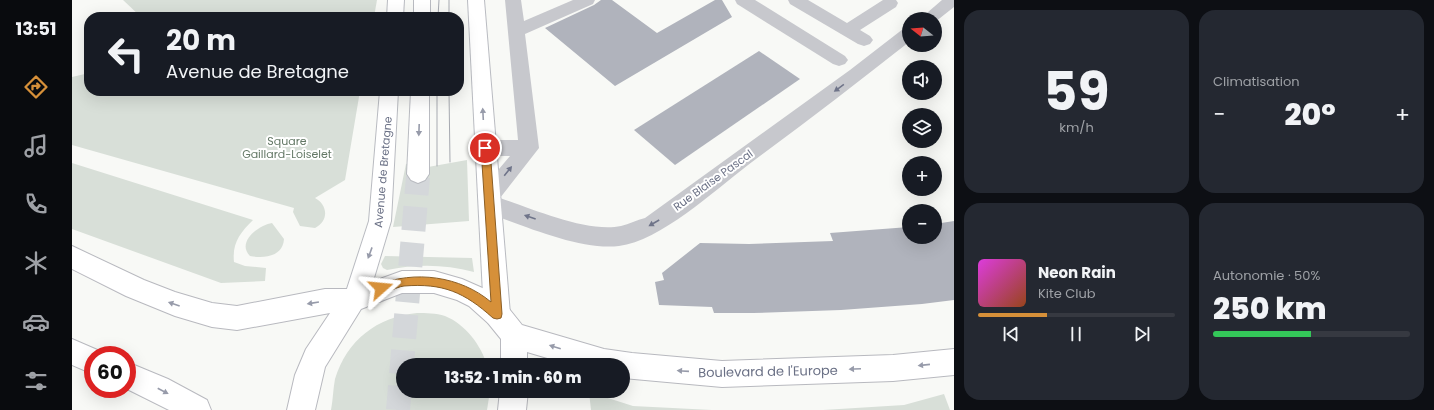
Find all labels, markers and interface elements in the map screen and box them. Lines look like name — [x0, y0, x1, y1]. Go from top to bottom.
north arrow — [902, 12, 942, 52]
map controls — [902, 12, 942, 244]
text: 13:51 — [15, 16, 57, 41]
text: 20 m — [166, 21, 236, 60]
icon: left — [100, 28, 152, 80]
text: 59 — [1044, 55, 1109, 128]
text: Avenue de Bretagne — [166, 59, 349, 84]
button: sound — [902, 60, 942, 100]
text: Climatisation — [1213, 72, 1300, 91]
icon: directions — [22, 73, 50, 101]
one-way arrow — [833, 84, 844, 92]
text: 20° — [1284, 93, 1336, 136]
text: − — [1213, 99, 1225, 130]
text: + — [1395, 99, 1410, 130]
one-way arrow — [480, 108, 487, 120]
button: layers — [902, 108, 942, 148]
street label: Avenue de Bretagne — [370, 115, 396, 228]
text: km/h — [1059, 118, 1094, 137]
one-way arrow — [416, 124, 422, 137]
pin — [468, 131, 502, 165]
icon: music — [22, 132, 50, 160]
park label: Square Gaillard-Loiselet — [242, 133, 332, 162]
icon: arrive — [474, 137, 496, 159]
street label: Rue Blaise Pascal — [670, 146, 756, 214]
button: + — [902, 156, 942, 196]
one-way arrow — [504, 165, 513, 176]
icon: phone — [22, 190, 50, 218]
button: − — [902, 204, 942, 244]
one-way arrow — [523, 214, 535, 220]
one-way arrow — [648, 219, 660, 226]
one-way arrow — [367, 248, 373, 260]
icon: climate — [22, 249, 50, 277]
text: Neon Rain — [1038, 262, 1116, 283]
text: Autonomie · 50% — [1213, 266, 1320, 285]
position arrow — [360, 267, 402, 309]
text: Kite Club — [1038, 284, 1096, 303]
text: 250 km — [1213, 287, 1327, 330]
one-way arrow — [168, 300, 180, 306]
one-way arrow — [307, 300, 319, 306]
icon: car — [22, 308, 50, 336]
icon: previous — [1000, 323, 1022, 345]
icon: pause — [1065, 323, 1087, 345]
icon: next — [1131, 323, 1153, 345]
one-way arrow — [549, 344, 561, 350]
speed limit sign: 60 — [84, 346, 136, 398]
street label: Boulevard de l'Europe — [698, 361, 838, 382]
one-way arrow — [918, 362, 930, 368]
one-way arrow — [849, 366, 861, 373]
icon: filters — [22, 367, 50, 395]
text: 13:52 · 1 min · 60 m — [445, 367, 581, 388]
one-way arrow — [677, 367, 689, 374]
one-way arrow — [157, 388, 168, 394]

